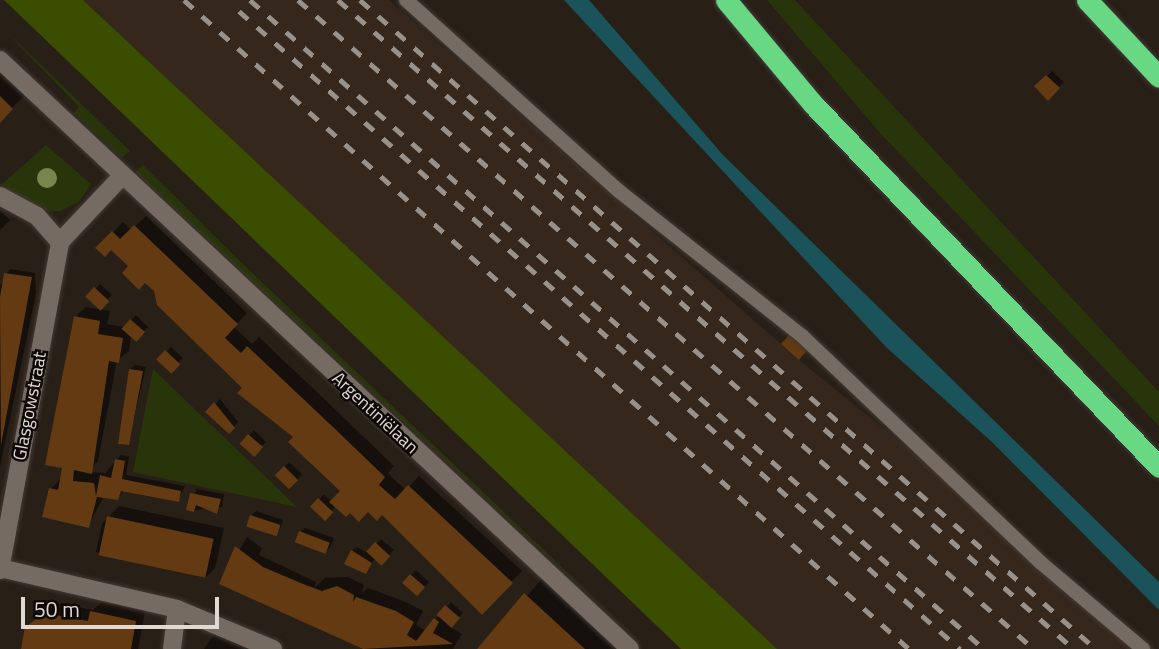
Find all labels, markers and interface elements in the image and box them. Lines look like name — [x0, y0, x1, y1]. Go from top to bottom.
street label: Glasgowstraat — [9, 350, 51, 462]
street label: Argentiniëlaan — [328, 368, 422, 458]
scale bar — [24, 582, 222, 626]
text: 50 m — [34, 593, 80, 625]

